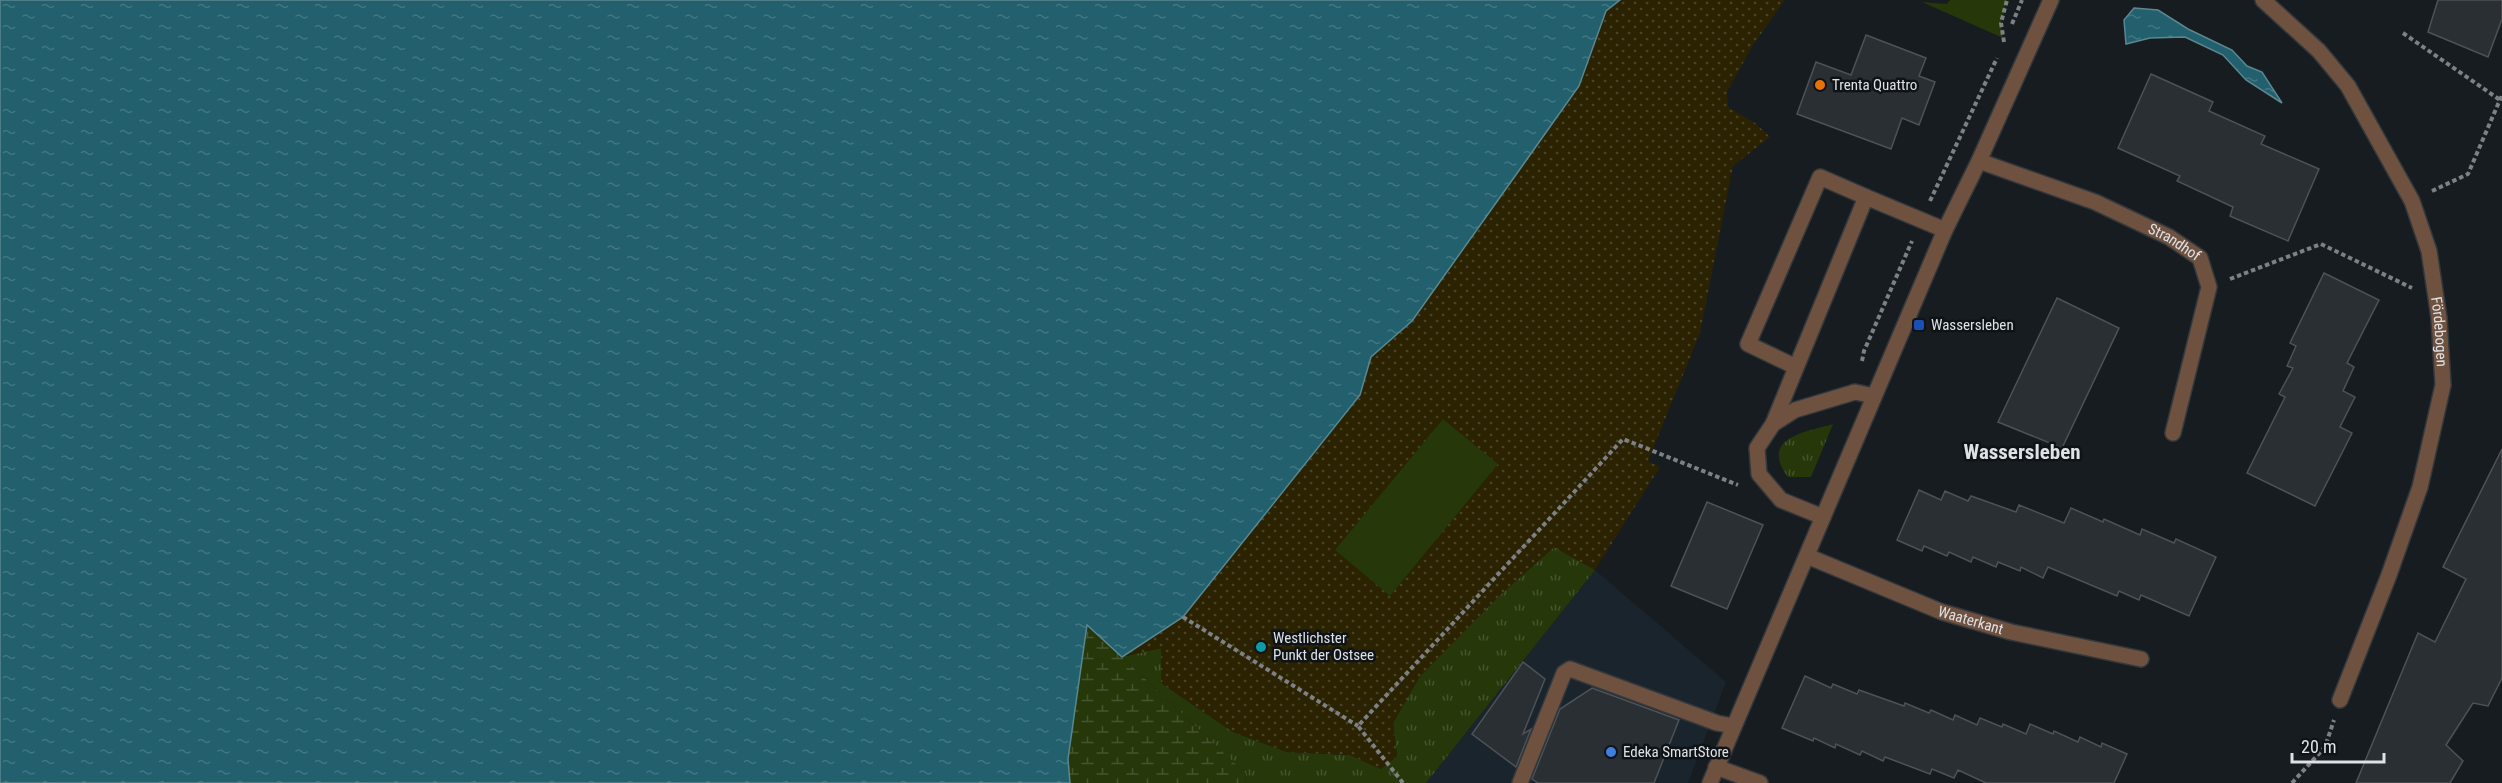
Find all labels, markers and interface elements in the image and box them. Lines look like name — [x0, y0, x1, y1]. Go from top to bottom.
place label: Trenta Quattro — [1832, 76, 1917, 94]
marker: Trenta Quattro — [1813, 78, 1827, 92]
street label: Strandhof — [2145, 220, 2204, 265]
street label: Fördebogen — [2427, 295, 2451, 367]
place label: Wassersleben — [1931, 316, 2014, 334]
marker: Wassersleben — [1912, 318, 1926, 332]
district label: Wassersleben — [1963, 440, 2081, 464]
street label: Waaterkant — [1936, 602, 2005, 638]
place label: Westlichster Punkt der Ostsee — [1273, 629, 1374, 664]
marker: Westlichster Punkt der Ostsee — [1254, 640, 1268, 654]
scale bar — [2292, 726, 2384, 764]
text: 20 m — [2301, 736, 2336, 757]
place label: Edeka SmartStore — [1623, 743, 1729, 761]
marker: Edeka SmartStore — [1604, 745, 1618, 759]

